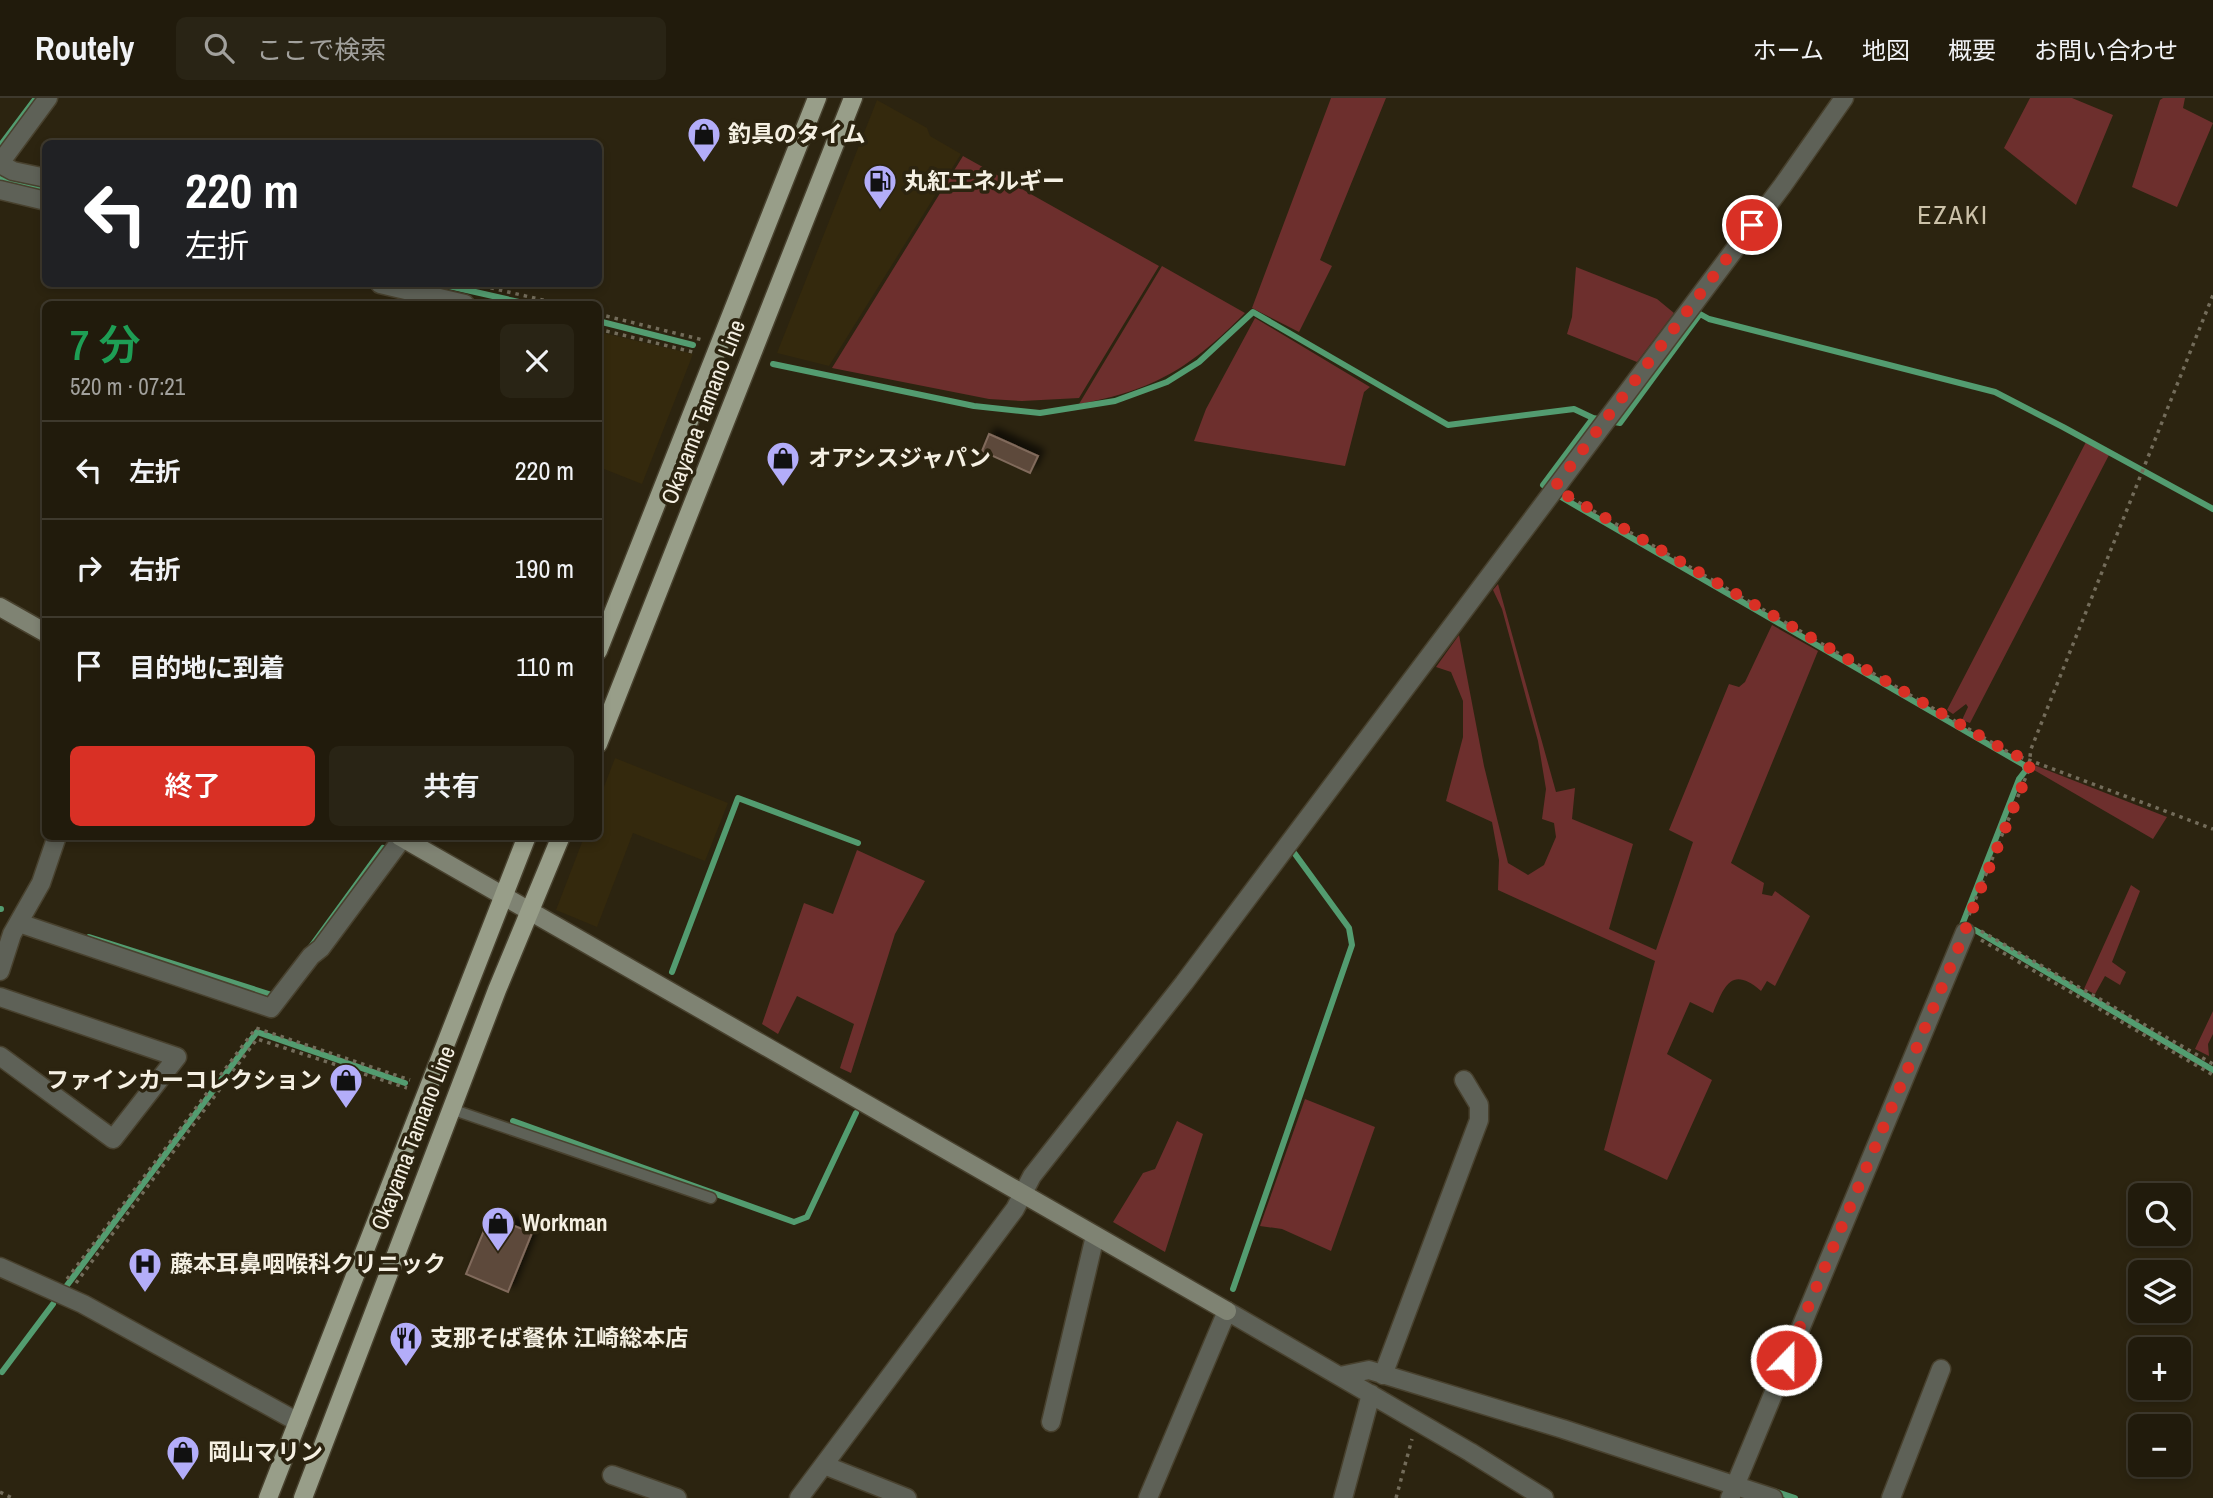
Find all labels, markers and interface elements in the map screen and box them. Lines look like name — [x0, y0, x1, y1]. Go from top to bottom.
search box — [176, 17, 666, 80]
text: Routely — [35, 26, 134, 70]
icon: search — [200, 29, 238, 67]
text: ここで検索 — [256, 32, 386, 67]
text: ホーム — [1753, 34, 1824, 66]
text: 地図 — [1862, 34, 1910, 66]
text: 概要 — [1948, 34, 1996, 66]
text: お問い合わせ — [2034, 34, 2178, 66]
shop icon: 釣具のタイム — [685, 115, 723, 164]
place label: 釣具のタイム — [728, 118, 866, 149]
text: 220 m — [185, 157, 299, 223]
fuel station icon: 丸紅エネルギー — [861, 162, 899, 211]
place label: 丸紅エネルギー — [904, 165, 1065, 196]
icon: left — [70, 168, 161, 259]
pin — [1722, 195, 1782, 255]
district label: EZAKI — [1917, 197, 1989, 232]
icon: arrive — [1733, 206, 1771, 244]
text: 左折 — [185, 224, 249, 267]
street label: Okayama Tamano Line — [653, 315, 752, 508]
text: 7 分 — [70, 317, 141, 373]
button: close — [500, 324, 574, 398]
text: 520 m · 07:21 — [70, 371, 185, 402]
shop icon: オアシスジャパン — [764, 439, 802, 488]
place label: オアシスジャパン — [808, 442, 991, 473]
icon: left — [70, 451, 108, 489]
text: 220 m — [515, 453, 574, 488]
text: 左折 — [129, 454, 181, 489]
icon: right — [70, 549, 108, 587]
text: 190 m — [515, 551, 574, 586]
text: 右折 — [129, 552, 181, 587]
icon: arrive — [70, 647, 108, 685]
text: 110 m — [516, 649, 574, 684]
text: 目的地に到着 — [129, 650, 285, 685]
button: 終了 — [70, 746, 315, 826]
button: 共有 — [329, 746, 574, 826]
street label: Okayama Tamano Line — [363, 1041, 462, 1234]
shop icon: ファインカーコレクション — [327, 1061, 365, 1110]
place label: ファインカーコレクション — [46, 1064, 322, 1095]
map controls — [2128, 1183, 2191, 1477]
button: search — [2128, 1183, 2191, 1246]
shop icon: Workman — [479, 1204, 517, 1253]
place label: Workman — [522, 1207, 608, 1238]
hospital icon: 藤本耳鼻咽喉科クリニック — [126, 1245, 164, 1294]
place label: 藤本耳鼻咽喉科クリニック — [170, 1248, 446, 1279]
button: layers — [2128, 1260, 2191, 1323]
restaurant icon: 支那そば餐休 江崎総本店 — [387, 1319, 425, 1368]
place label: 支那そば餐休 江崎総本店 — [430, 1322, 688, 1353]
position arrow — [1749, 1323, 1823, 1397]
button: + — [2128, 1337, 2191, 1400]
button: − — [2128, 1414, 2191, 1477]
shop icon: 岡山マリン — [164, 1433, 202, 1482]
place label: 岡山マリン — [208, 1436, 323, 1467]

